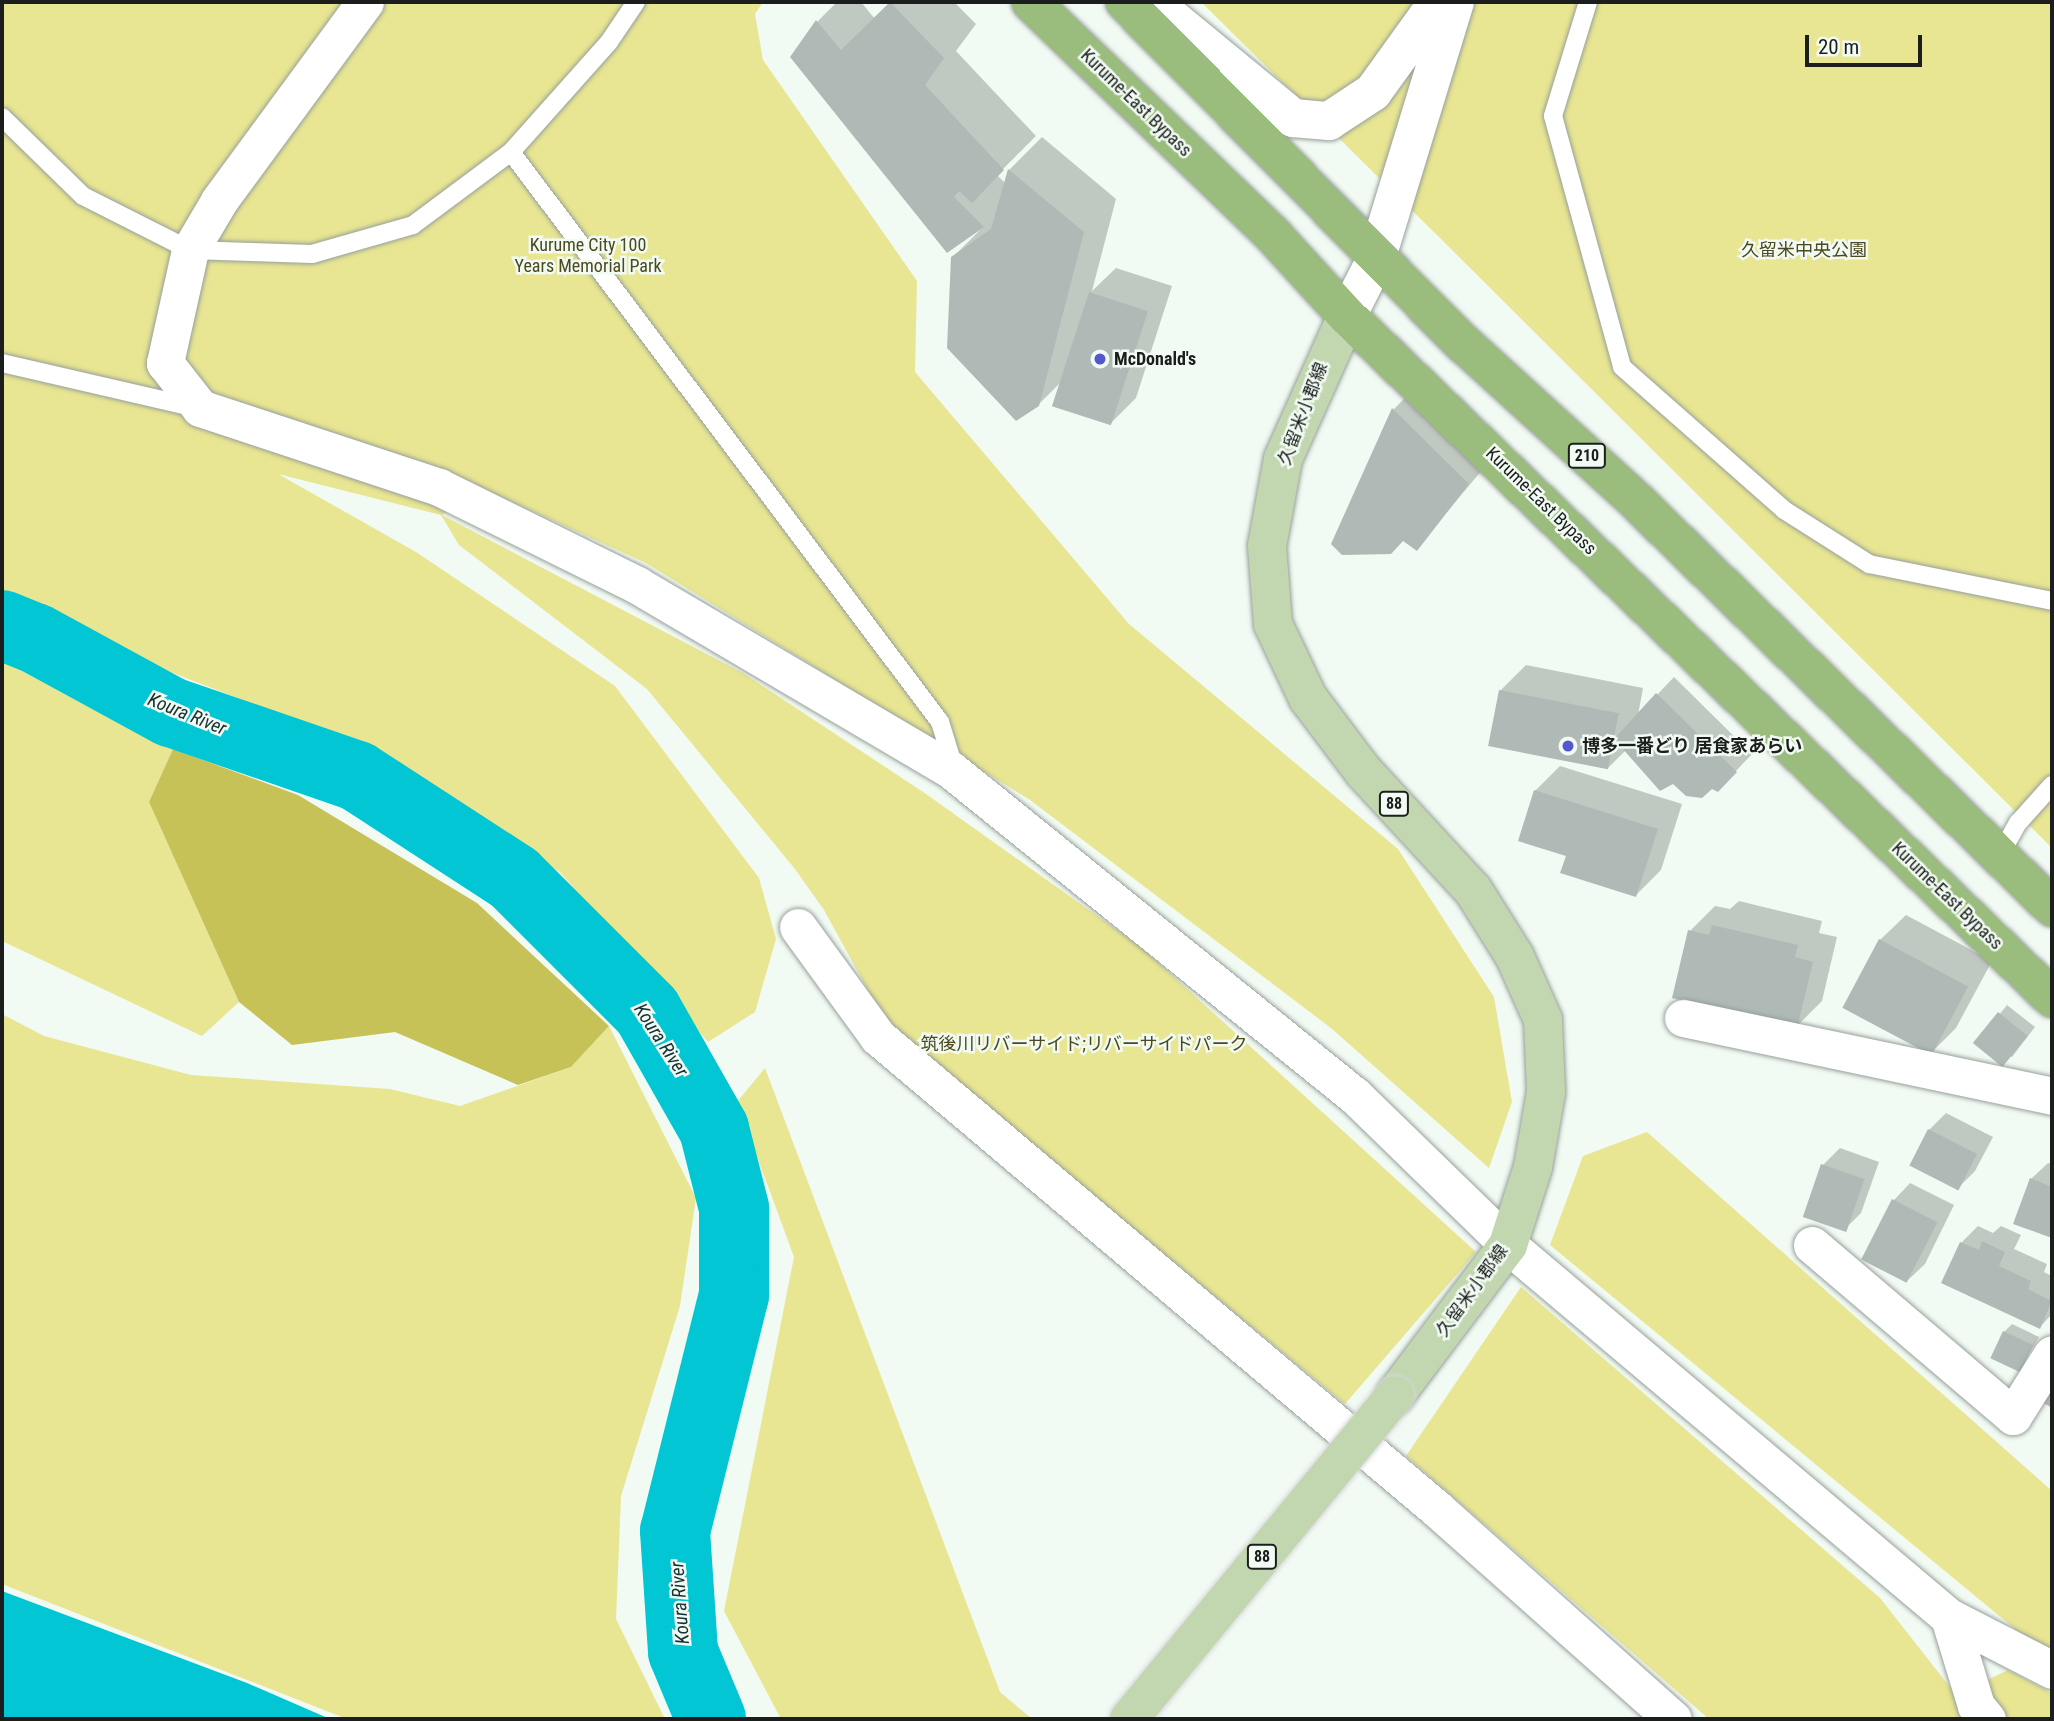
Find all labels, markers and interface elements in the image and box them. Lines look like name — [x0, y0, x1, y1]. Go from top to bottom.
scale bar — [1809, 21, 1926, 65]
text: 20 m — [1818, 35, 1859, 59]
street label: Kurume-East Bypass — [1076, 45, 1196, 161]
park label: Kurume City 100 Years Memorial Park — [515, 235, 661, 278]
park label: 久留米中央公園 — [1741, 239, 1867, 261]
place label: McDonald's — [1114, 348, 1196, 370]
marker: McDonald's — [1092, 351, 1108, 367]
street label: 久留米小郡線 — [1274, 360, 1332, 468]
street label: Kurume-East Bypass — [1481, 443, 1601, 559]
road number: 210 — [1568, 444, 1606, 468]
water label: Koura River — [145, 688, 229, 740]
place label: 博多一番どり 居食家あらい — [1582, 735, 1802, 757]
marker: 博多一番どり 居食家あらい — [1560, 738, 1576, 754]
road number: 88 — [1378, 792, 1410, 817]
street label: Kurume-East Bypass — [1887, 838, 2007, 954]
water label: Koura River — [629, 999, 693, 1081]
park label: 筑後川リバーサイド;リバーサイドパーク — [920, 1033, 1248, 1055]
street label: 久留米小郡線 — [1432, 1241, 1512, 1341]
road number: 88 — [1246, 1544, 1278, 1569]
water label: Koura River — [666, 1561, 694, 1645]

